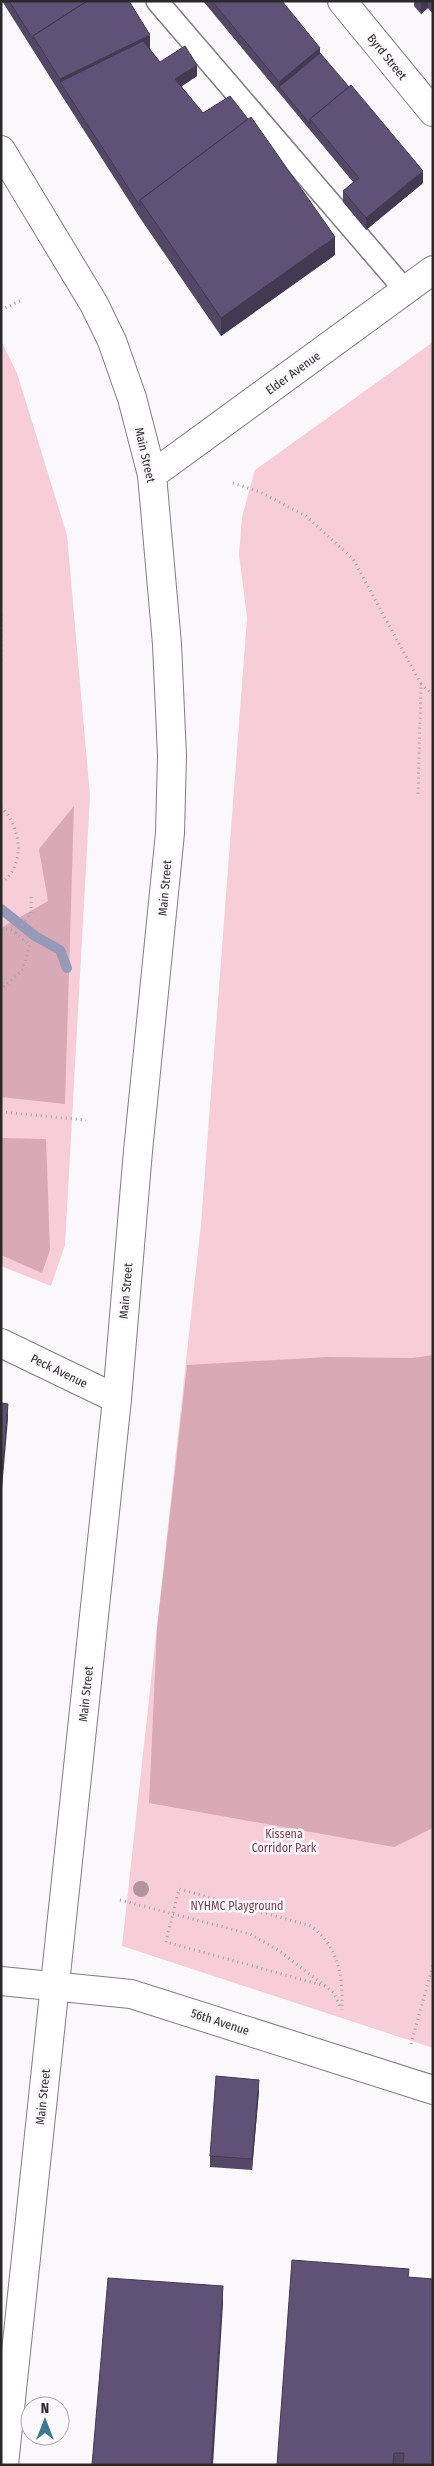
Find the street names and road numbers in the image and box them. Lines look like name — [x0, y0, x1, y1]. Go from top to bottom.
street label: Byrd Street — [364, 31, 410, 83]
street label: Elder Avenue — [263, 348, 323, 397]
street label: Main Street — [132, 426, 158, 484]
street label: Main Street — [156, 859, 174, 917]
street label: Main Street — [117, 1262, 135, 1320]
street label: Peck Avenue — [28, 1351, 90, 1391]
street label: Main Street — [76, 1665, 96, 1723]
street label: 56th Avenue — [189, 2006, 251, 2038]
street label: Main Street — [33, 2068, 53, 2126]

